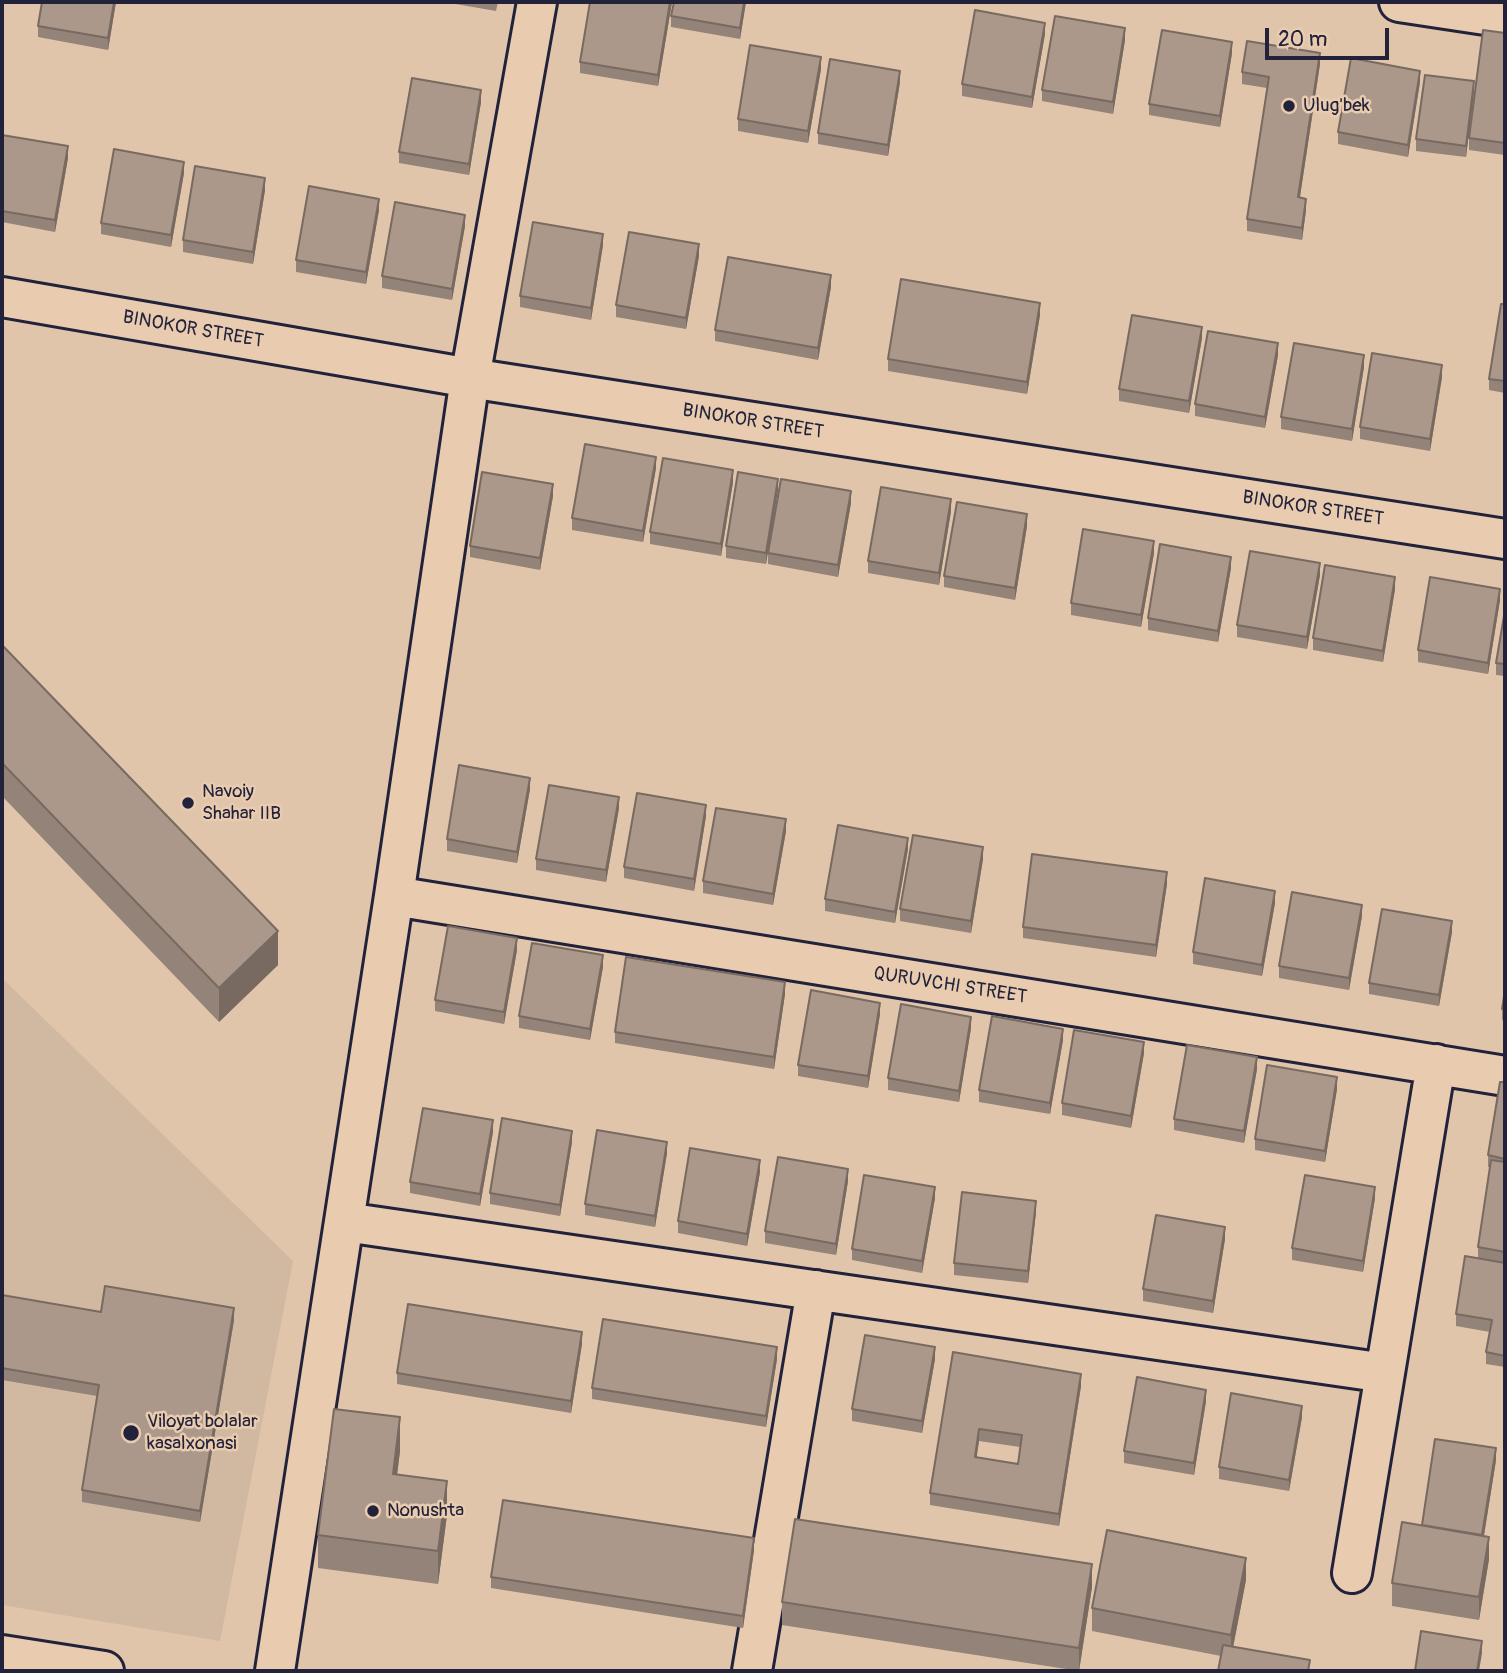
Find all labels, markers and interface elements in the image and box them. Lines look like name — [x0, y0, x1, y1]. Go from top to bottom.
scale bar — [1269, 14, 1393, 58]
text: 20 m — [1278, 26, 1327, 53]
place label: Ulug'bek — [1303, 95, 1370, 117]
marker: Ulug'bek — [1281, 98, 1297, 114]
street label: BINOKOR STREET — [121, 306, 265, 354]
street label: BINOKOR STREET — [681, 400, 825, 444]
street label: BINOKOR STREET — [1241, 487, 1385, 531]
place label: Navoiy Shahar IIB — [202, 781, 281, 825]
marker: Navoiy Shahar IIB — [180, 795, 196, 811]
street label: QURUVCHI STREET — [872, 963, 1028, 1009]
place label: Viloyat bolalar kasalxonasi — [147, 1411, 258, 1455]
marker: Viloyat bolalar kasalxonasi — [121, 1423, 141, 1443]
place label: Nonushta — [387, 1500, 464, 1522]
marker: Nonushta — [365, 1503, 381, 1519]

